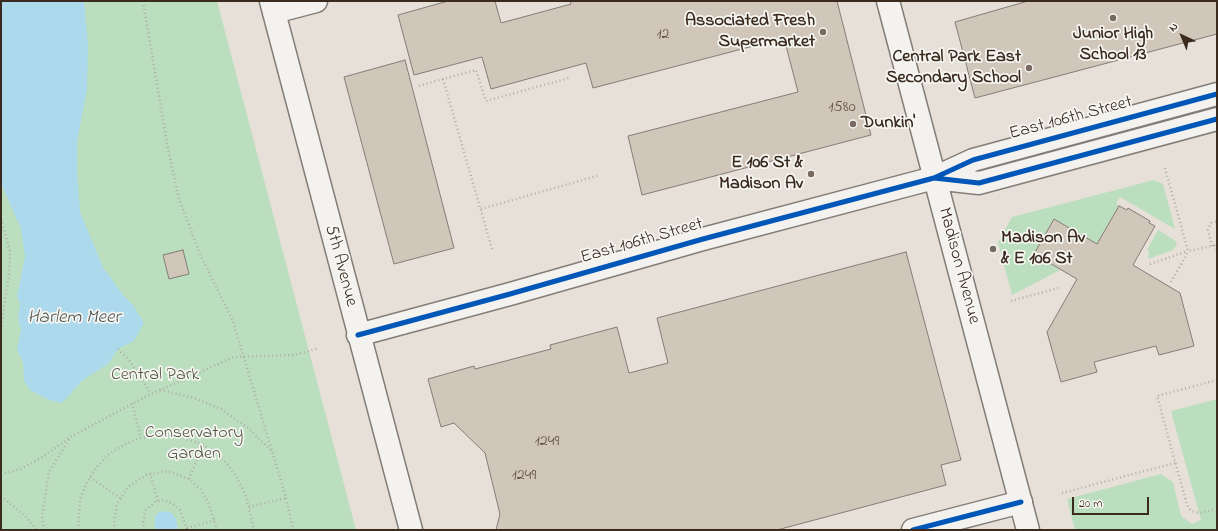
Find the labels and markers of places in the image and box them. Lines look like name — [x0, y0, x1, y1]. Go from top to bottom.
place label: Associated Fresh Supermarket — [685, 11, 815, 54]
marker: Junior High School 13 — [1108, 13, 1118, 23]
place label: Junior High School 13 — [1073, 24, 1153, 66]
marker: Associated Fresh Supermarket — [818, 27, 828, 37]
place label: Central Park East Secondary School — [886, 47, 1021, 90]
marker: Central Park East Secondary School — [1024, 63, 1034, 73]
place label: Dunkin' — [861, 113, 915, 135]
marker: Dunkin' — [848, 119, 858, 129]
place label: E 106 St & Madison Av — [719, 153, 803, 196]
marker: E 106 St & Madison Av — [806, 169, 816, 179]
place label: Madison Av & E 106 St — [1001, 228, 1085, 270]
marker: Madison Av & E 106 St — [988, 244, 998, 254]

